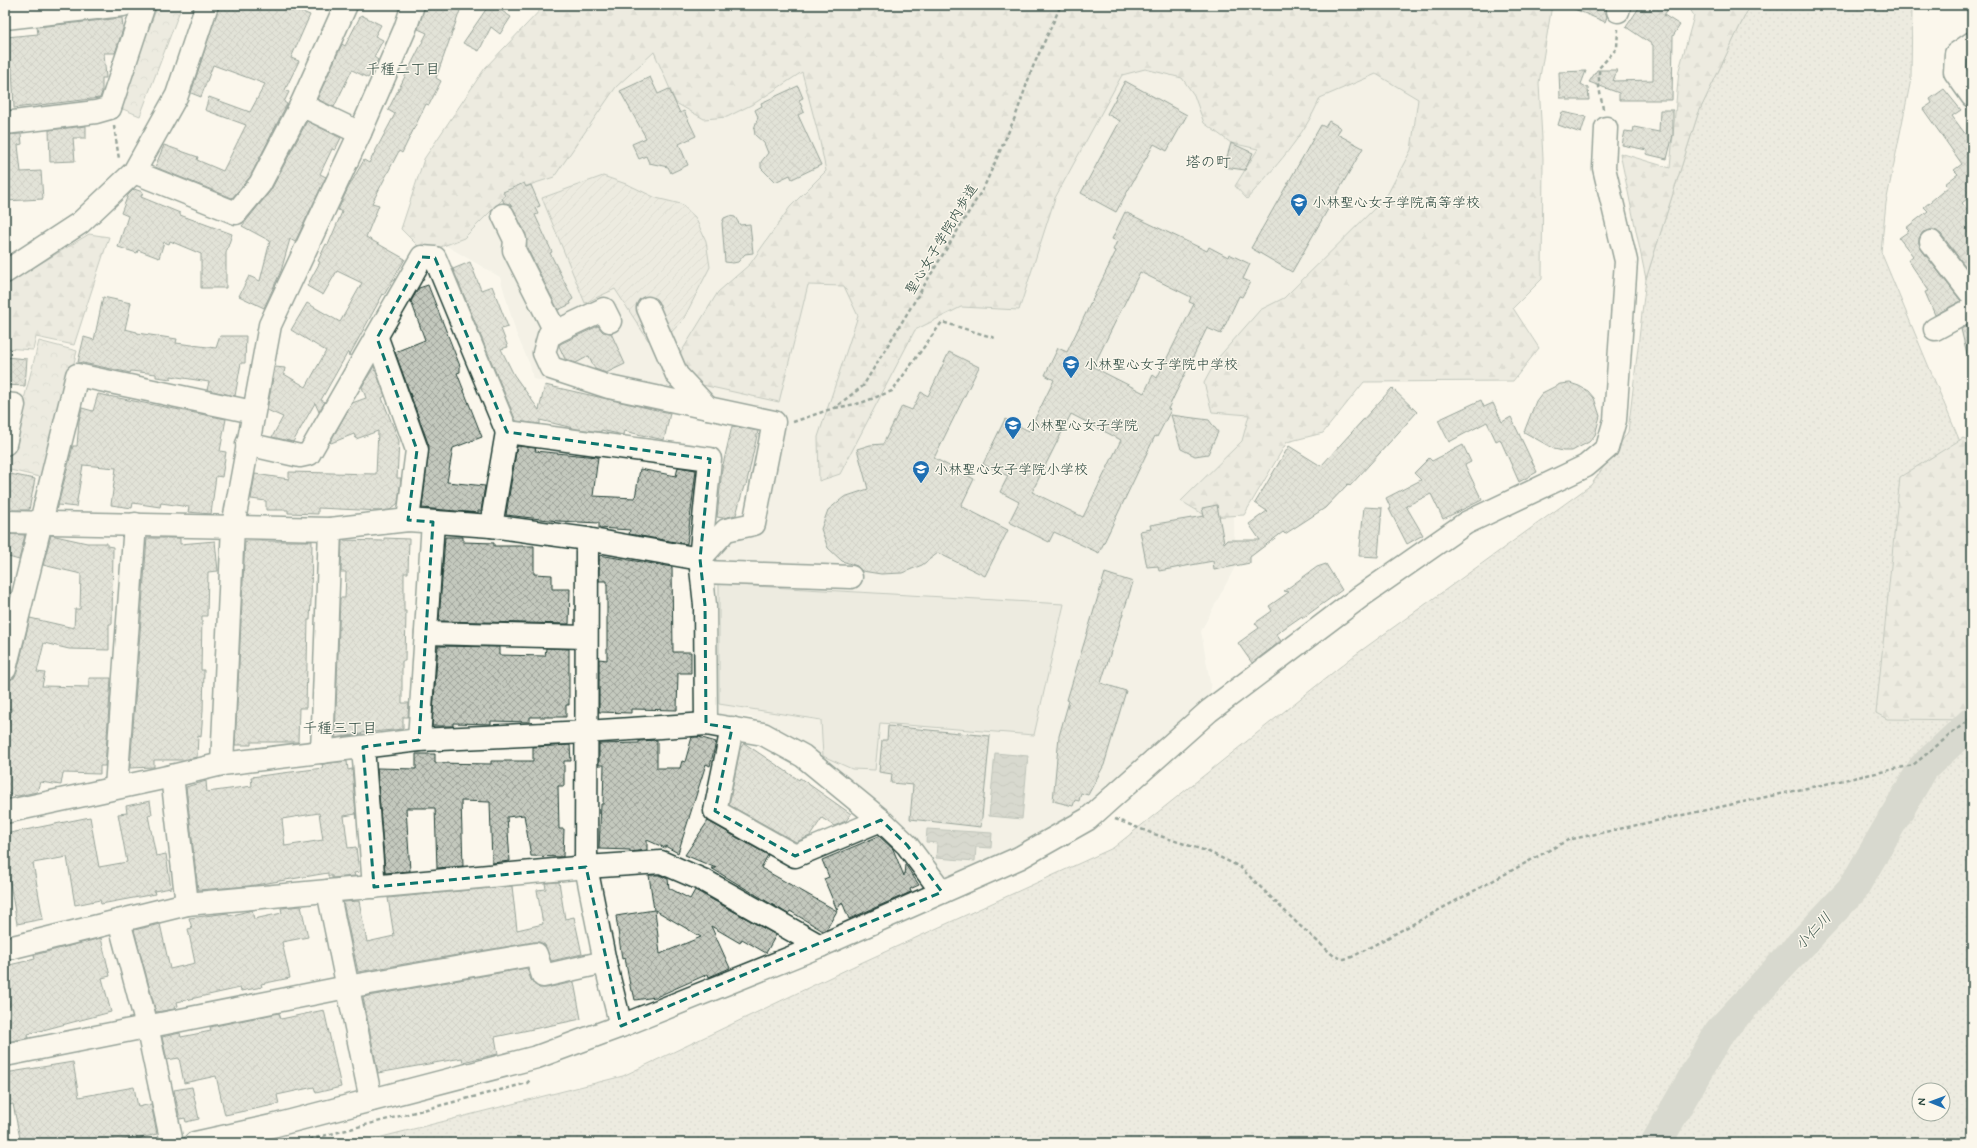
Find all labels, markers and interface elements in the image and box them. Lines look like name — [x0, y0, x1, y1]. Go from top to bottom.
district label: 千種二丁目 — [365, 60, 441, 80]
district label: 塔の町 — [1185, 153, 1231, 173]
street label: 聖心女子学院内歩道 — [902, 181, 982, 298]
school or university icon: 小林聖心女子学院高等学校 — [1289, 192, 1309, 217]
place label: 小林聖心女子学院高等学校 — [1312, 194, 1480, 212]
school or university icon: 小林聖心女子学院中学校 — [1061, 354, 1081, 379]
place label: 小林聖心女子学院中学校 — [1084, 356, 1238, 374]
school or university icon: 小林聖心女子学院 — [1003, 415, 1023, 440]
place label: 小林聖心女子学院 — [1026, 417, 1138, 435]
school or university icon: 小林聖心女子学院小学校 — [911, 459, 931, 484]
place label: 小林聖心女子学院小学校 — [934, 461, 1088, 479]
district label: 千種三丁目 — [302, 719, 378, 739]
water label: 小仁川 — [1791, 908, 1836, 955]
north arrow — [1911, 1082, 1951, 1122]
text: N — [1915, 1098, 1929, 1106]

